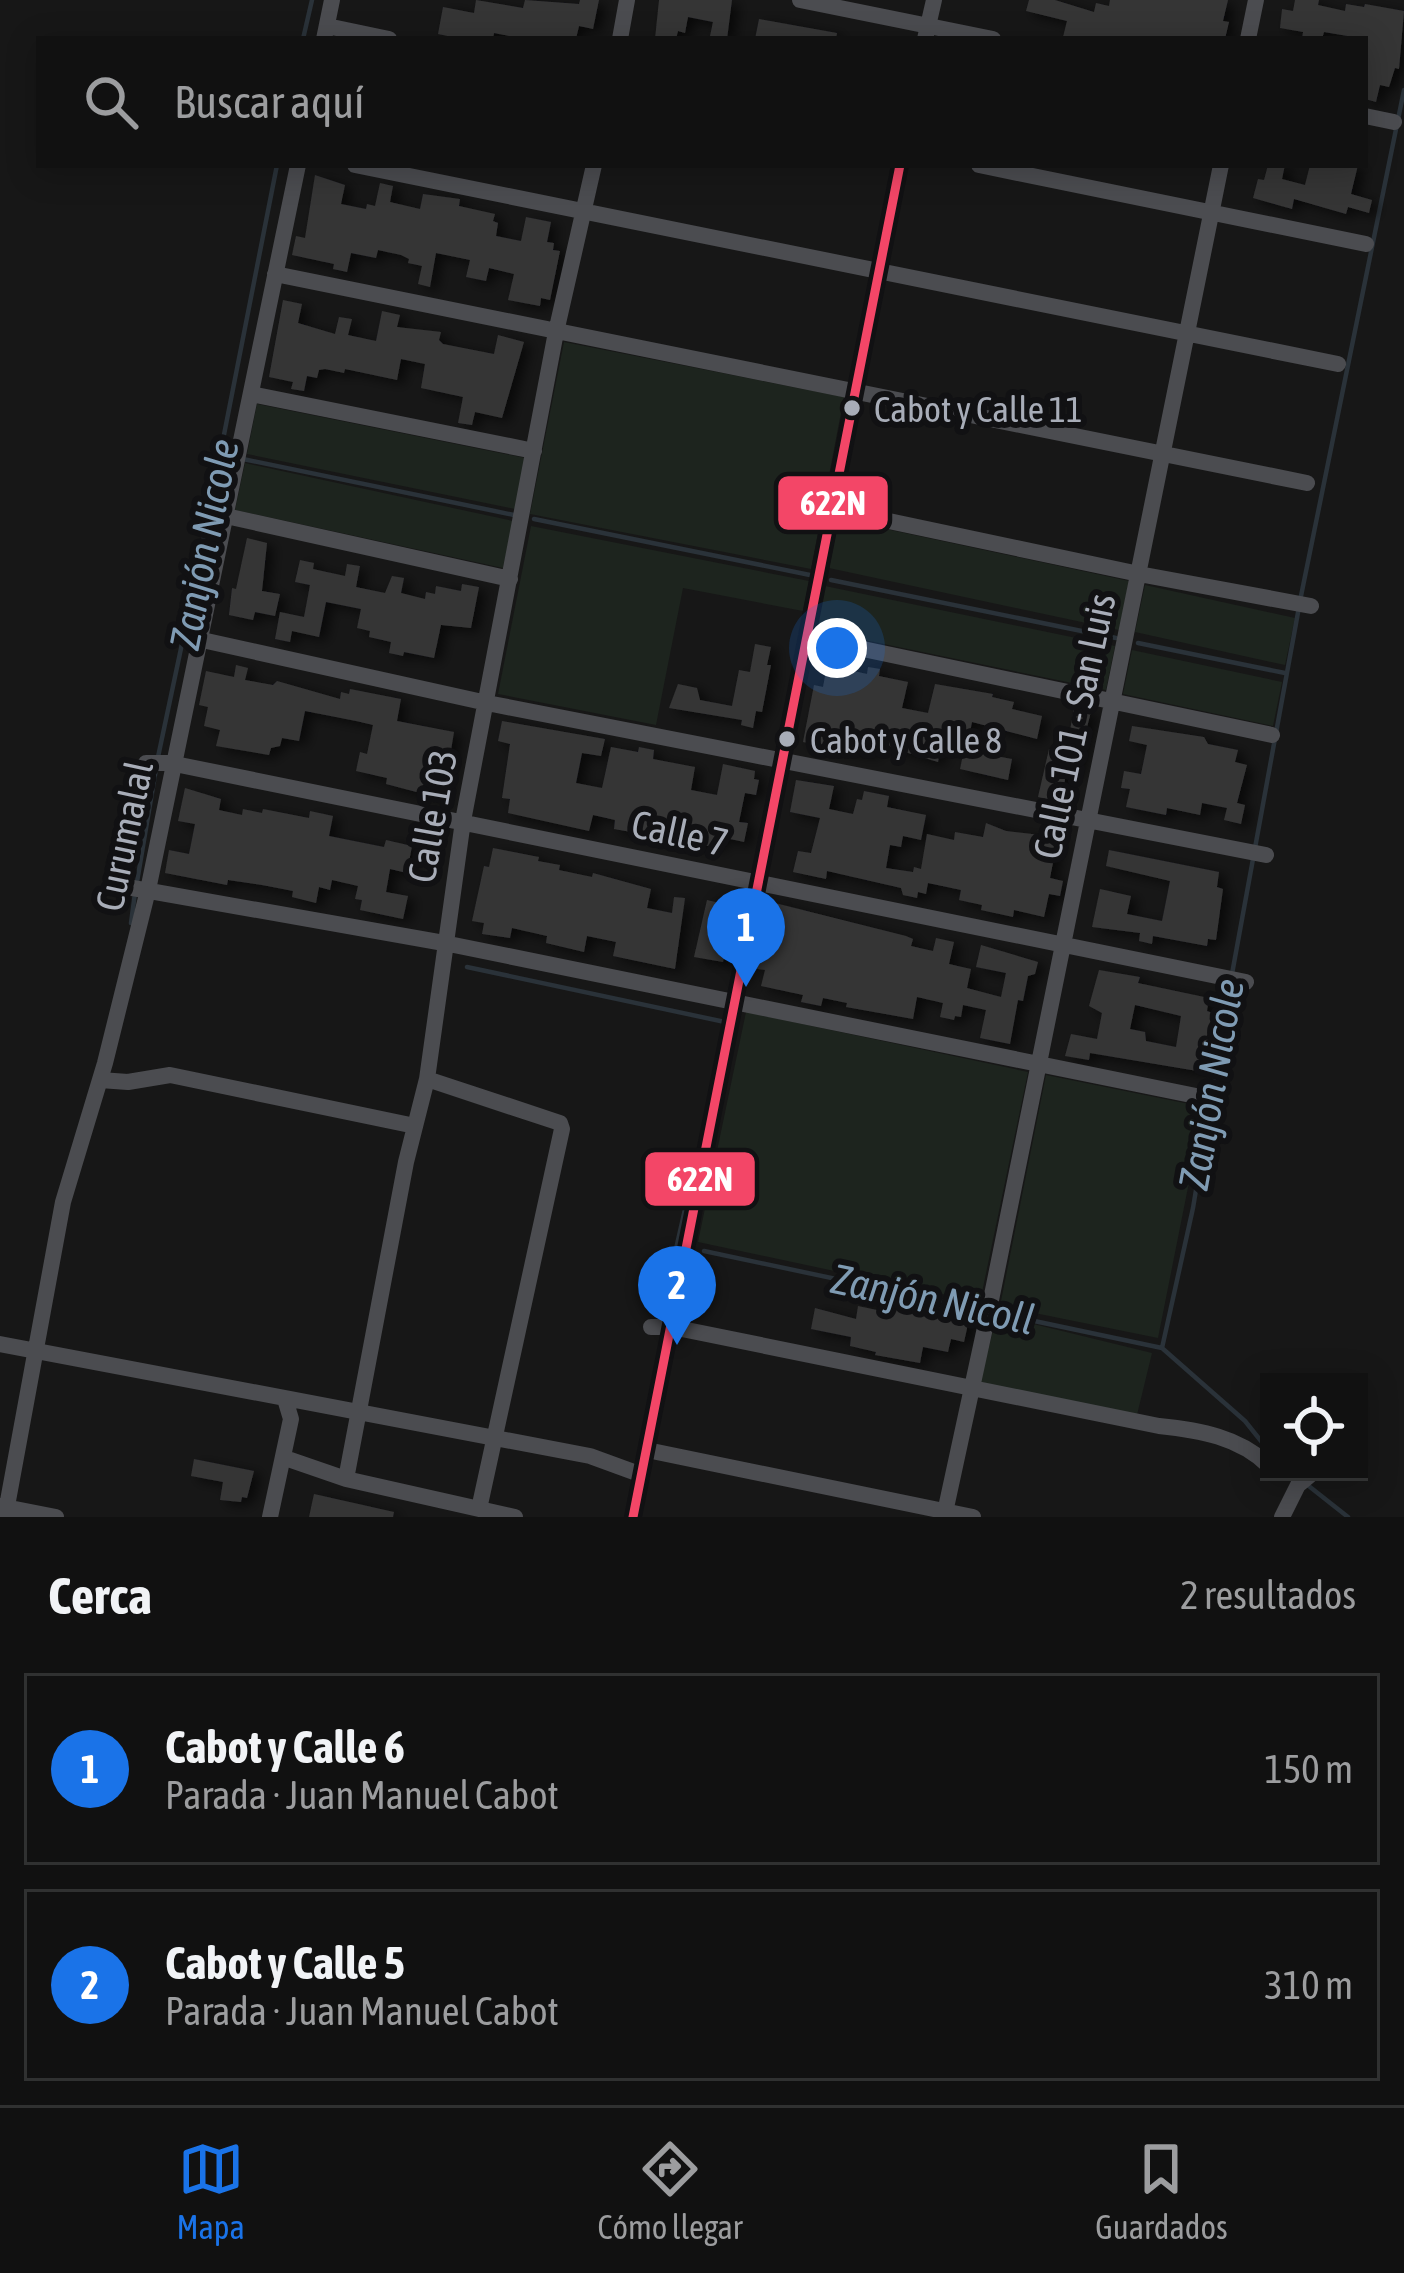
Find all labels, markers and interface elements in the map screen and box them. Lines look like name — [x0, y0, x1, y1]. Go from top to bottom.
search box — [36, 36, 1368, 168]
icon: search — [78, 69, 144, 135]
text: Buscar aquí — [174, 76, 364, 128]
place label: Cabot y Calle 11 — [874, 388, 1083, 430]
marker: Cabot y Calle 11 — [841, 397, 863, 419]
water label: Zanjón Nicole — [160, 435, 248, 653]
line badge: 622N — [776, 474, 890, 532]
text: 622N — [800, 484, 866, 522]
street label: Calle 101 - San Luis — [1024, 589, 1124, 863]
your location — [807, 618, 867, 678]
place label: Cabot y Calle 8 — [810, 719, 1002, 761]
marker: Cabot y Calle 8 — [776, 728, 798, 750]
street label: Calle 103 — [399, 746, 465, 886]
street label: Curumalal — [87, 757, 161, 915]
street label: Calle 7 — [628, 801, 732, 865]
pin: 1 — [707, 888, 785, 987]
water label: Zanjón Nicole — [1169, 975, 1253, 1193]
line badge: 622N — [643, 1150, 757, 1208]
text: 622N — [667, 1160, 733, 1198]
pin: 2 — [638, 1246, 716, 1345]
water label: Zanjón Nicoll — [827, 1254, 1039, 1344]
map controls — [1260, 1373, 1368, 1481]
button: locate — [1260, 1373, 1368, 1481]
text: Cerca — [48, 1566, 152, 1625]
text: 2 resultados — [1180, 1573, 1356, 1617]
text: Cabot y Calle 6 — [165, 1721, 405, 1773]
text: 1 — [81, 1747, 99, 1791]
text: 150 m — [1265, 1747, 1353, 1791]
text: Parada · Juan Manuel Cabot — [165, 1773, 559, 1817]
text: Cabot y Calle 5 — [165, 1937, 405, 1989]
text: 2 — [81, 1963, 99, 2007]
text: 310 m — [1265, 1963, 1353, 2007]
text: Parada · Juan Manuel Cabot — [165, 1989, 559, 2033]
tab: Mapa — [176, 2136, 245, 2246]
tab: Cómo llegar — [598, 2136, 743, 2246]
tab: Guardados — [1095, 2136, 1228, 2246]

